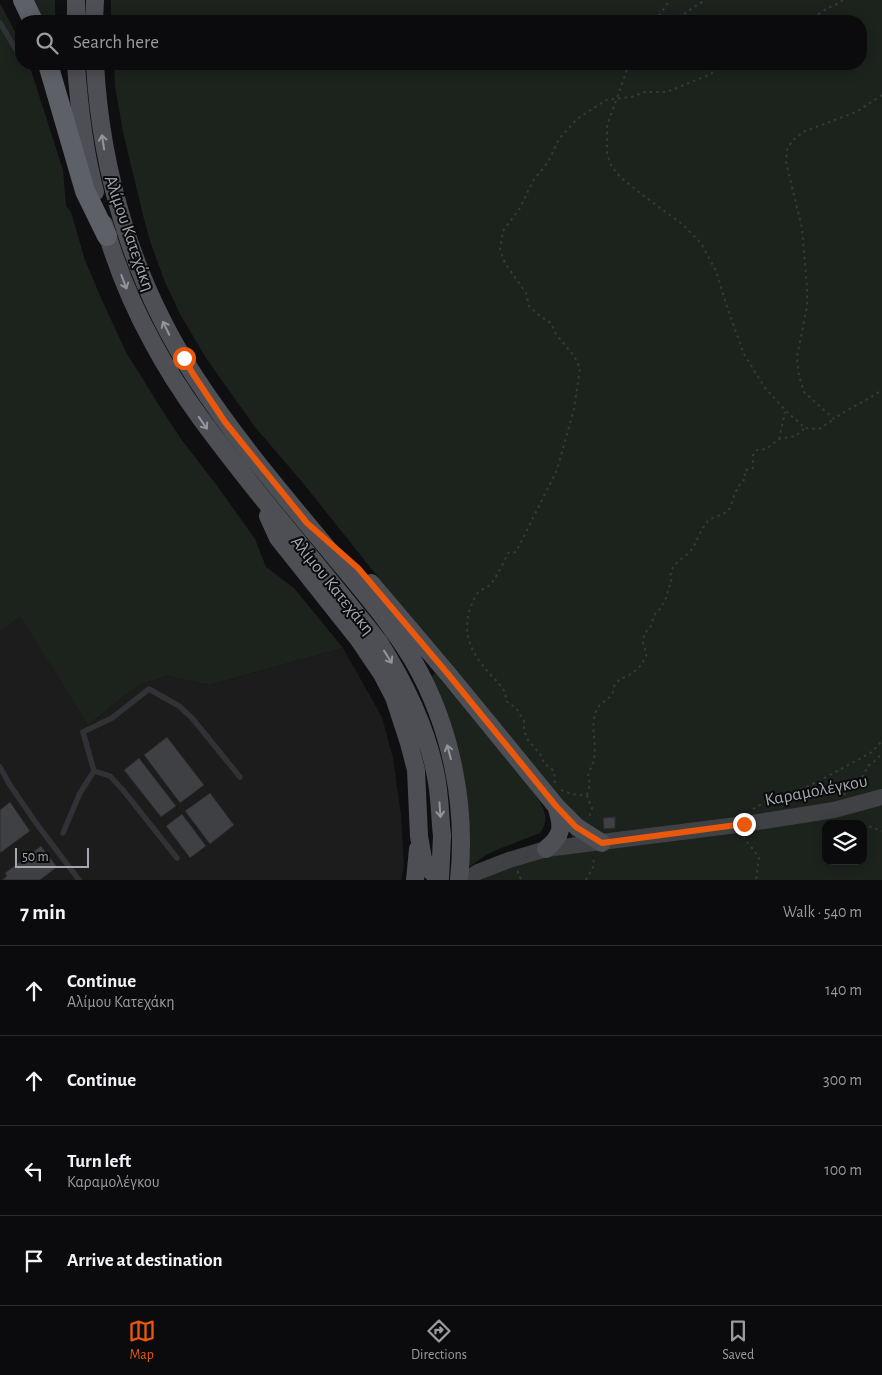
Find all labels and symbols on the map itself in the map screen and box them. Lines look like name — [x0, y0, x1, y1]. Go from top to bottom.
one-way arrow — [98, 134, 108, 150]
street label: Αλίμου Κατεχάκη — [101, 173, 158, 293]
one-way arrow — [120, 274, 129, 289]
one-way arrow — [161, 321, 171, 336]
route start — [173, 347, 196, 370]
one-way arrow — [198, 416, 208, 430]
street label: Αλίμου Κατεχάκη — [287, 532, 378, 638]
one-way arrow — [384, 650, 394, 664]
one-way arrow — [444, 744, 454, 760]
street label: Καραμολέγκου — [763, 772, 869, 810]
one-way arrow — [435, 801, 444, 817]
route end — [733, 813, 756, 836]
scale bar — [15, 845, 89, 868]

